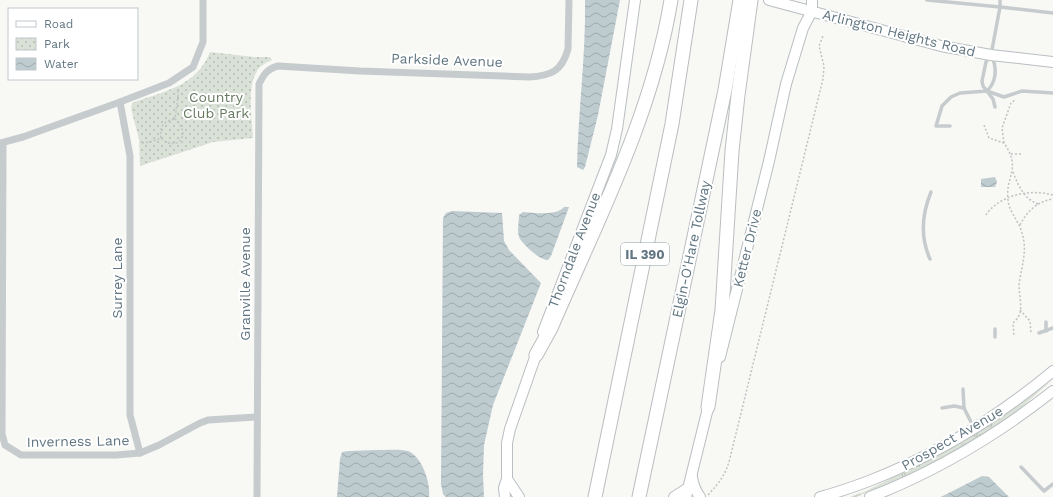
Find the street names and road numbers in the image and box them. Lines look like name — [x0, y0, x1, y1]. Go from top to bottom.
street label: Arlington Heights Road — [821, 6, 977, 60]
street label: Parkside Avenue — [391, 50, 503, 70]
street label: Elgin-O'Hare Tollway — [669, 178, 714, 319]
street label: Thorndale Avenue — [545, 190, 603, 310]
street label: Ketter Drive — [730, 207, 764, 289]
street label: Granville Avenue — [237, 227, 253, 341]
street label: Surrey Lane — [109, 237, 125, 319]
road number: IL 390 — [621, 243, 669, 265]
street label: Prospect Avenue — [899, 403, 1005, 473]
street label: Inverness Lane — [26, 432, 130, 450]

